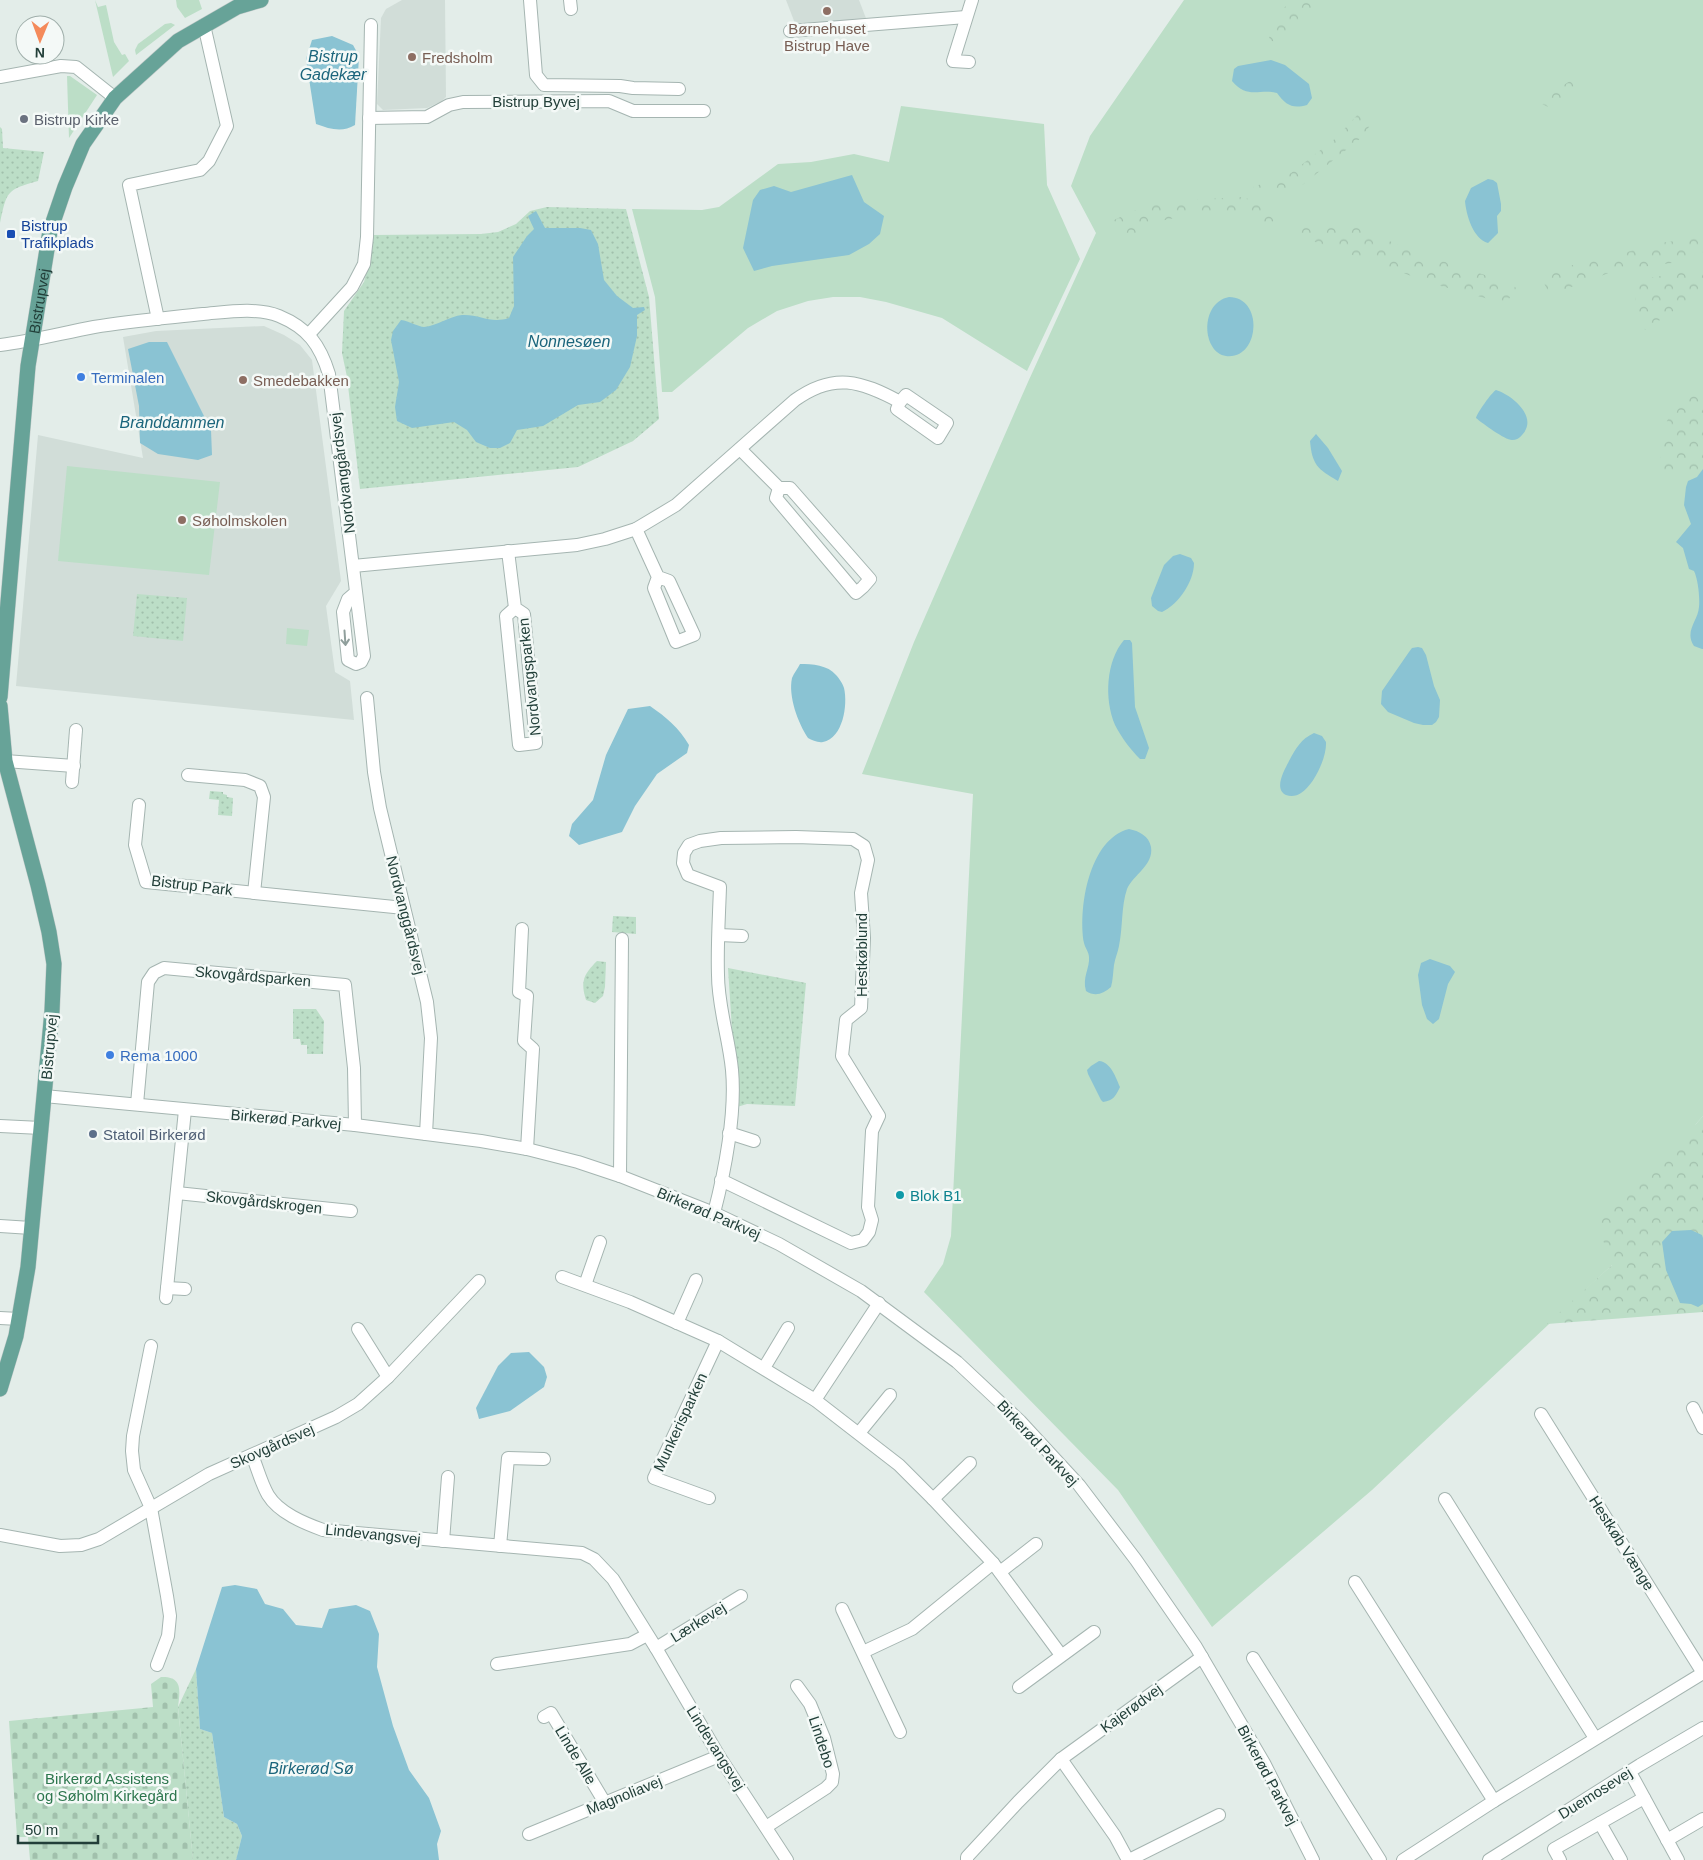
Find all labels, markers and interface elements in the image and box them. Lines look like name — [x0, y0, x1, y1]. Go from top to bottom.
marker: Børnehuset Bistrup Have — [821, 5, 833, 17]
north arrow — [15, 15, 65, 65]
place label: Børnehuset Bistrup Have — [784, 20, 870, 54]
text: N — [35, 45, 45, 61]
water label: Bistrup Gadekær — [300, 48, 367, 83]
place label: Fredsholm — [422, 49, 493, 66]
marker: Fredsholm — [406, 51, 418, 63]
street label: Bistrup Byvej — [492, 93, 580, 110]
place label: Bistrup Kirke — [34, 111, 119, 128]
marker: Bistrup Kirke — [18, 113, 30, 125]
place label: Bistrup Trafikplads — [21, 217, 94, 251]
marker: Bistrup Trafikplads — [5, 228, 17, 240]
street label: Bistrupvej — [25, 267, 52, 335]
water label: Nonnesøen — [528, 333, 610, 350]
place label: Terminalen — [91, 369, 164, 386]
marker: Terminalen — [75, 371, 87, 383]
place label: Smedebakken — [253, 372, 349, 389]
marker: Smedebakken — [237, 374, 249, 386]
street label: Nordvanggårdsvej — [326, 412, 358, 534]
water label: Branddammen — [120, 414, 225, 431]
place label: Søholmskolen — [192, 512, 287, 529]
marker: Søholmskolen — [176, 514, 188, 526]
street label: Nordvangsparken — [514, 617, 544, 737]
one-way arrow — [341, 629, 350, 645]
street label: Nordvanggårdsvej — [383, 854, 429, 976]
street label: Bistrup Park — [150, 872, 234, 898]
street label: Hestkøblund — [853, 913, 870, 997]
street label: Skovgårdsparken — [194, 962, 312, 990]
street label: Bistrupvej — [38, 1013, 60, 1081]
place label: Rema 1000 — [120, 1047, 198, 1064]
marker: Rema 1000 — [104, 1049, 116, 1061]
street label: Birkerød Parkvej — [230, 1106, 342, 1132]
place label: Statoil Birkerød — [103, 1126, 206, 1143]
marker: Statoil Birkerød — [87, 1128, 99, 1140]
street label: Birkerød Parkvej — [655, 1184, 763, 1242]
street label: Skovgårdskrogen — [205, 1187, 323, 1217]
place label: Blok B1 — [910, 1187, 962, 1204]
marker: Blok B1 — [894, 1189, 906, 1201]
street label: Munkerisparken — [650, 1370, 710, 1474]
street label: Birkerød Parkvej — [994, 1397, 1082, 1489]
street label: Skovgårdsvej — [227, 1420, 317, 1472]
street label: Hestkøb Vænge — [1586, 1493, 1658, 1593]
street label: Lindevangsvej — [324, 1521, 422, 1547]
street label: Lærkevej — [667, 1598, 729, 1646]
street label: Kajerødvej — [1097, 1680, 1165, 1736]
street label: Lindevangsvej — [683, 1703, 749, 1793]
street label: Lindebo — [806, 1714, 838, 1770]
street label: Birkerød Parkvej — [1234, 1722, 1302, 1828]
street label: Linde Alle — [552, 1723, 600, 1787]
water label: Birkerød Sø — [268, 1760, 354, 1777]
street label: Duemosevej — [1555, 1764, 1635, 1822]
park label: Birkerød Assistens og Søholm Kirkegård — [37, 1770, 177, 1804]
street label: Magnoliavej — [584, 1772, 664, 1818]
scale bar — [18, 1812, 98, 1844]
text: 50 m — [25, 1821, 58, 1838]

